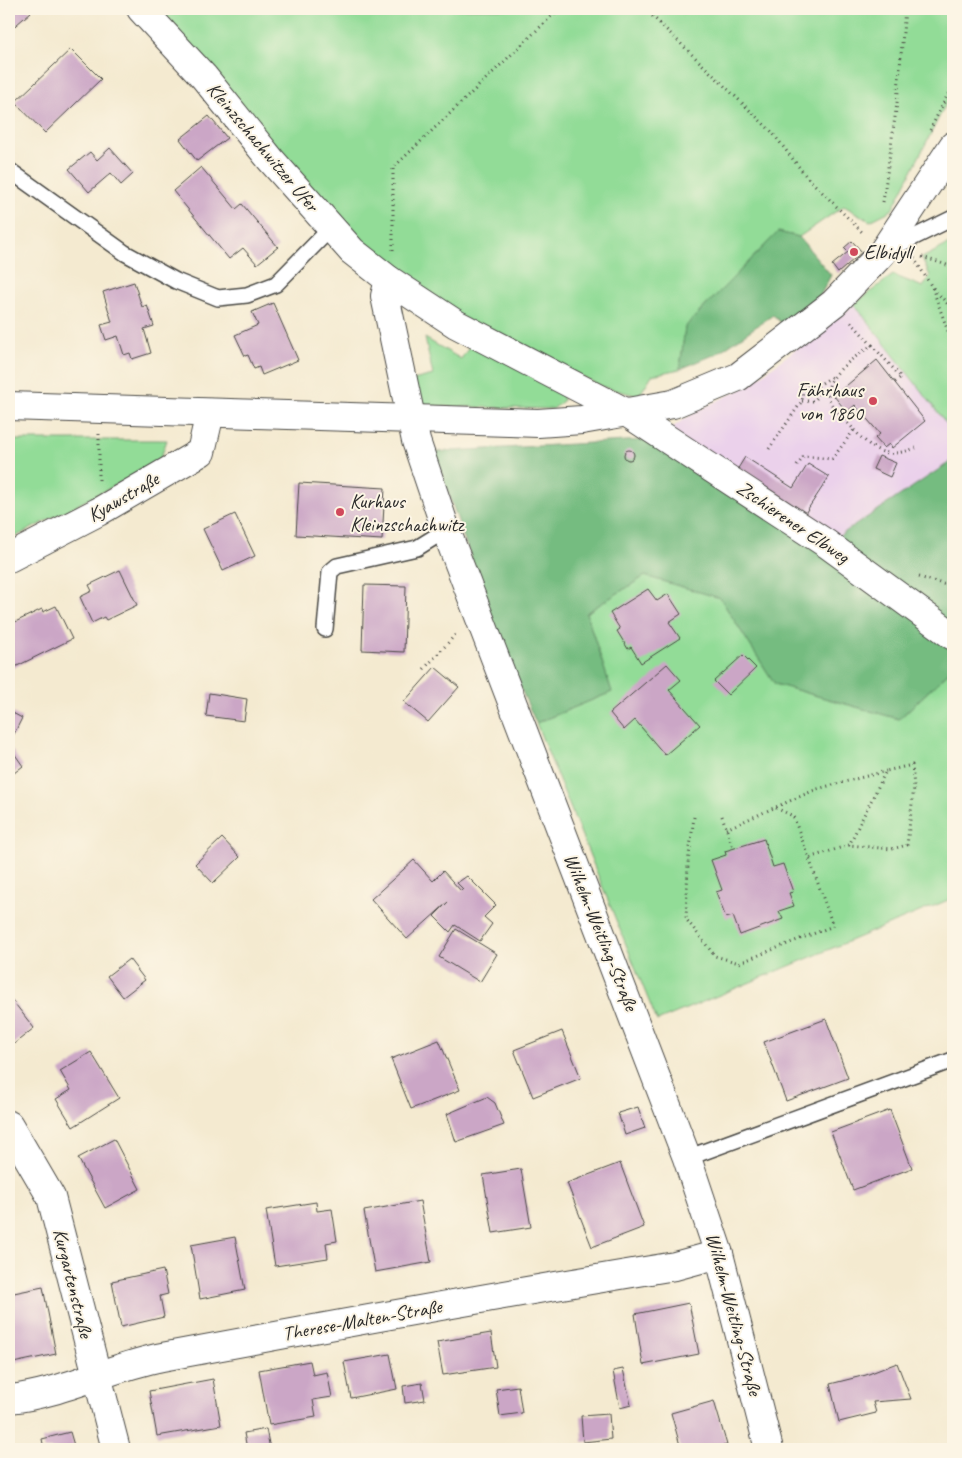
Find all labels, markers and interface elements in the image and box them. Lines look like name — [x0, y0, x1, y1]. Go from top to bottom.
street label: Kleinzschachwitzer Ufer — [201, 77, 326, 218]
place label: Elbidyll — [864, 240, 915, 265]
marker: Elbidyll — [848, 246, 860, 258]
place label: Fährhaus von 1860 — [797, 378, 865, 426]
marker: Fährhaus von 1860 — [867, 395, 879, 407]
street label: Kyawstraße — [83, 466, 164, 527]
street label: Zschierener Elbweg — [732, 475, 855, 569]
place label: Kurhaus Kleinzschachwitz — [350, 489, 465, 537]
marker: Kurhaus Kleinzschachwitz — [334, 506, 346, 518]
street label: Wilhelm-Weitling-Straße — [558, 850, 644, 1016]
street label: Kurgartenstraße — [47, 1226, 99, 1342]
street label: Wilhelm-Weitling-Straße — [700, 1230, 768, 1399]
street label: Therese-Malten-Straße — [280, 1293, 445, 1346]

